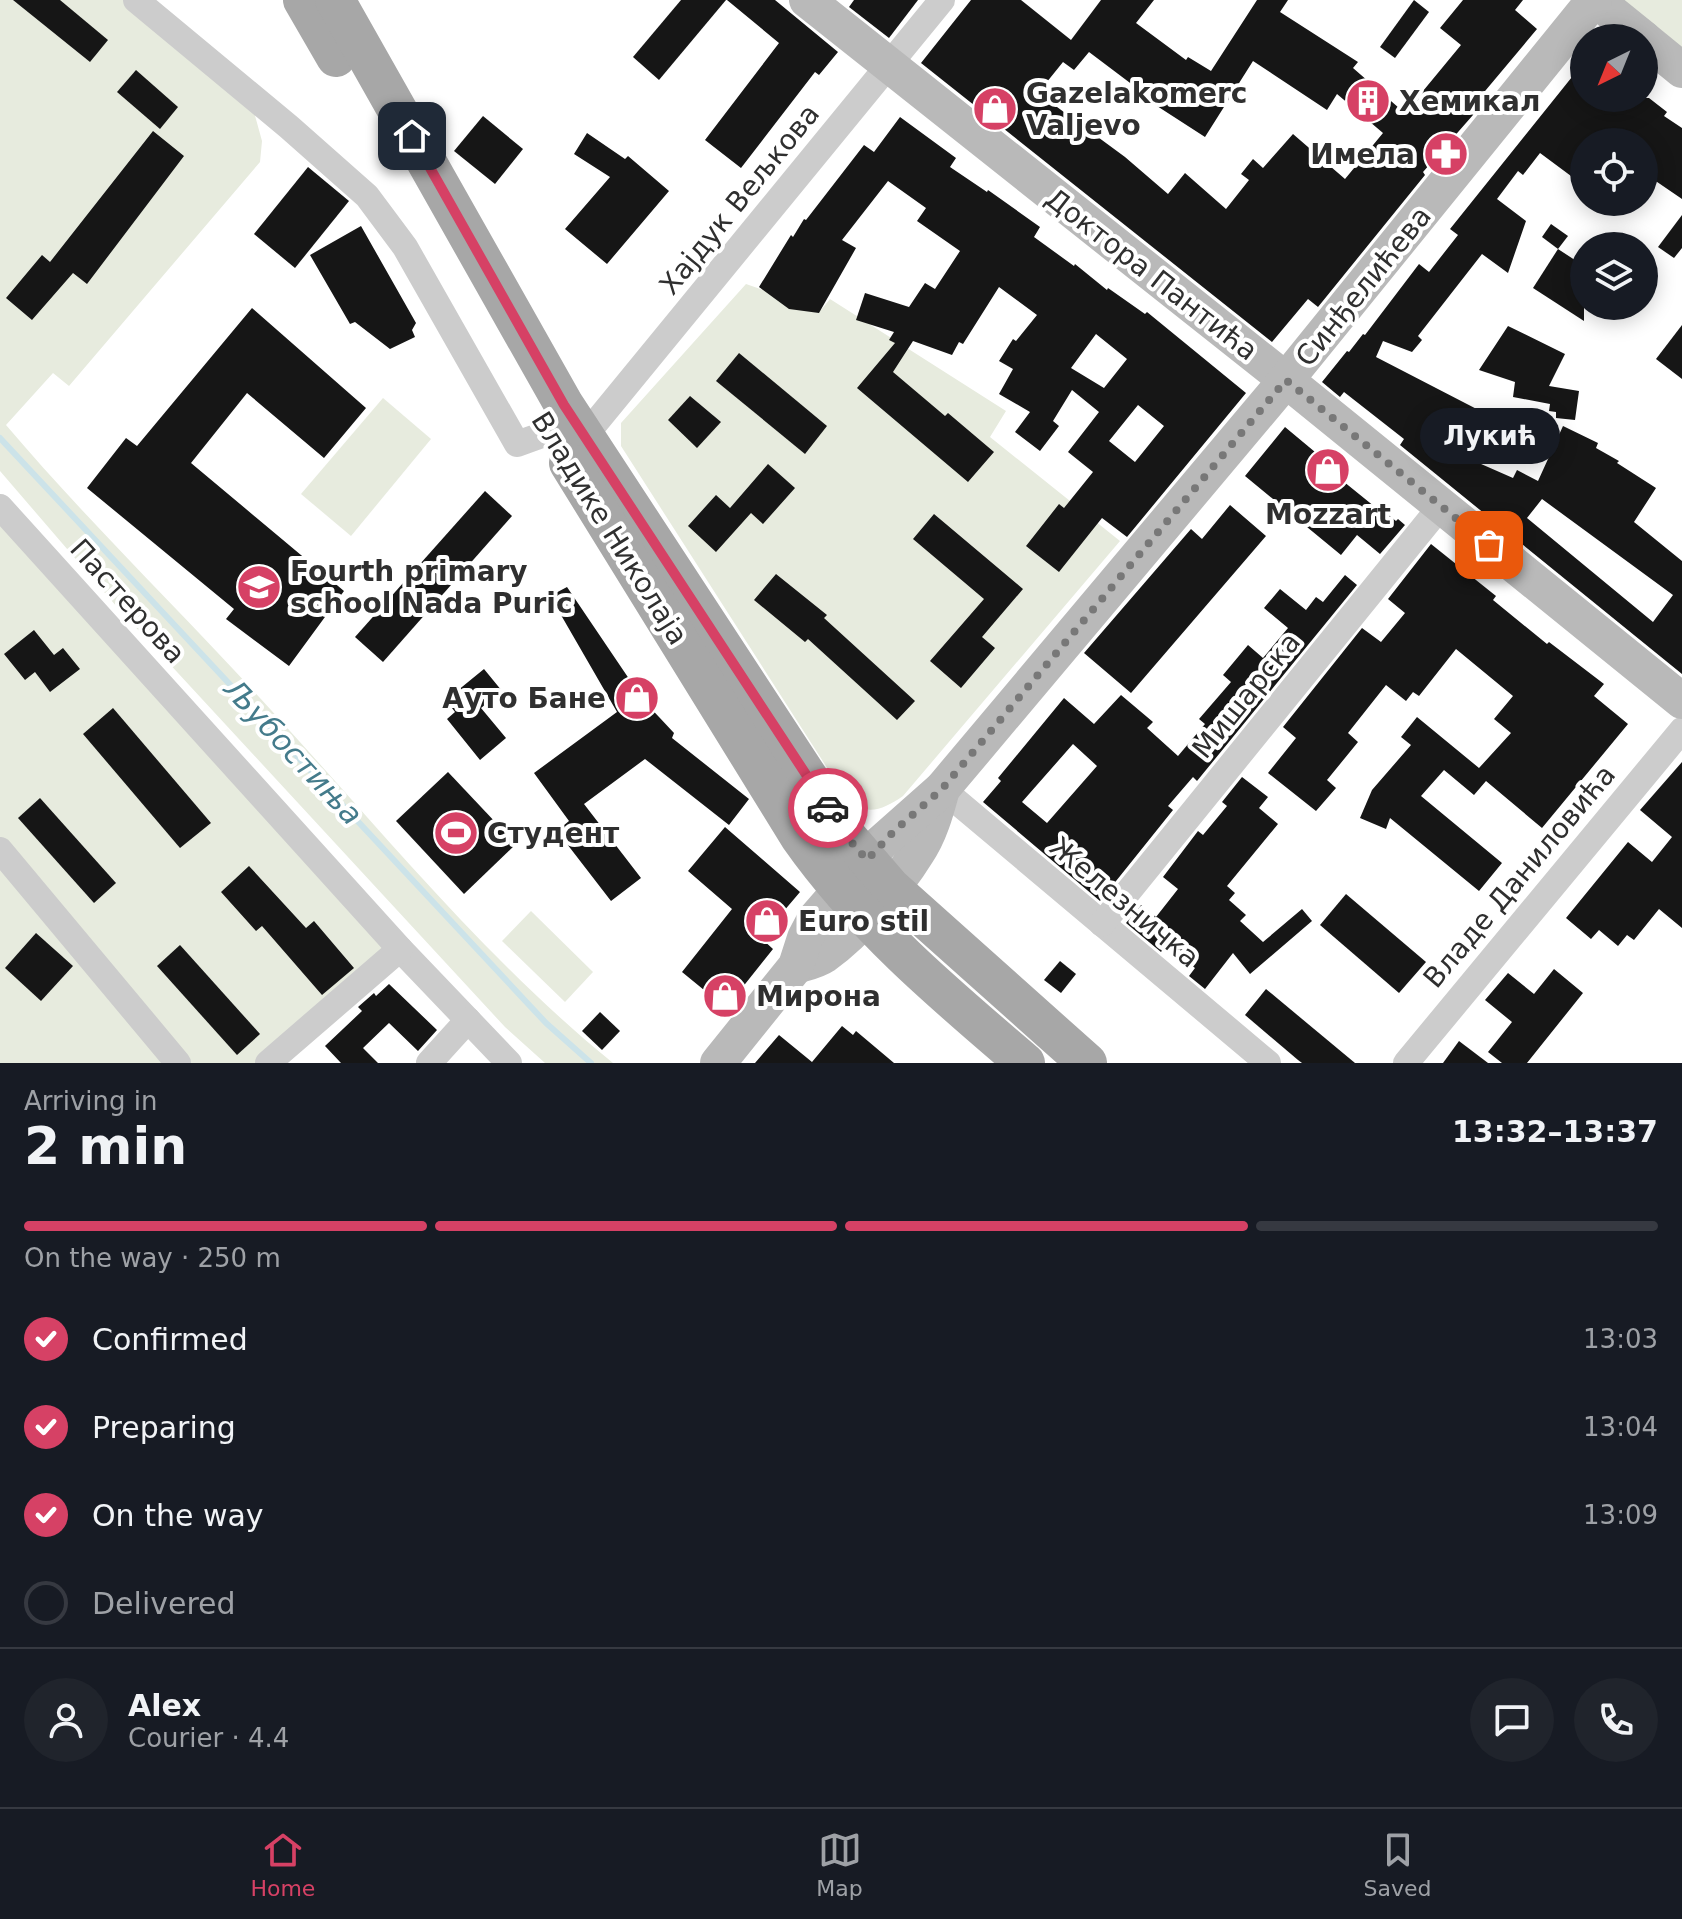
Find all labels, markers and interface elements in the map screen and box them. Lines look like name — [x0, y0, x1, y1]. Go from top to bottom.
north arrow — [1570, 24, 1658, 112]
map controls — [1570, 24, 1658, 320]
place label: Gazelakomerc Valjevo — [1026, 77, 1247, 142]
building icon: Хемикал — [1344, 77, 1392, 125]
shop icon: Gazelakomerc Valjevo — [971, 85, 1019, 133]
place label: Хемикал — [1399, 85, 1541, 118]
street label: Хајдук Вељкова — [653, 98, 826, 301]
pin — [378, 102, 446, 170]
icon: home — [390, 114, 434, 158]
button: locate — [1570, 128, 1658, 216]
pharmacy icon: Имела — [1422, 130, 1470, 178]
place label: Имела — [1310, 138, 1415, 171]
street label: Доктора Пантића — [1039, 181, 1264, 367]
street label: Синђелићева — [1289, 200, 1438, 373]
button: layers — [1570, 232, 1658, 320]
street label: Владике Николаја — [525, 406, 695, 651]
callout: Лукић — [1419, 409, 1559, 465]
text: Лукић — [1443, 421, 1537, 451]
shop icon: Mozzart — [1304, 446, 1352, 494]
place label: Mozzart — [1265, 498, 1391, 531]
pin — [1455, 511, 1523, 579]
icon: bag — [1467, 523, 1511, 567]
street label: Пастерова — [63, 532, 192, 670]
place label: Fourth primary school Nada Puric — [290, 555, 573, 620]
school or university icon: Fourth primary school Nada Puric — [235, 563, 283, 611]
street label: Мишарска — [1186, 626, 1307, 765]
water label: Љубостиња — [216, 671, 370, 832]
shop icon: Ауто Бане — [613, 674, 661, 722]
place label: Ауто Бане — [442, 682, 606, 715]
street label: Владе Даниловића — [1417, 758, 1622, 994]
courier — [788, 768, 868, 848]
icon: car — [806, 786, 850, 830]
sports icon: Студент — [432, 809, 480, 857]
place label: Студент — [487, 817, 620, 850]
street label: Железничка — [1043, 830, 1206, 974]
shop icon: Euro stil — [743, 897, 791, 945]
place label: Euro stil — [798, 905, 929, 938]
shop icon: Мирона — [701, 972, 749, 1020]
place label: Мирона — [756, 980, 881, 1013]
text: Arriving in — [24, 1086, 158, 1116]
text: 13:32–13:37 — [1452, 1114, 1658, 1149]
text: 2 min — [24, 1116, 187, 1176]
text: On the way · 250 m — [24, 1243, 281, 1273]
icon: check — [24, 1317, 68, 1361]
text: Confirmed — [92, 1322, 248, 1357]
text: 13:03 — [1583, 1324, 1658, 1354]
icon: check — [24, 1405, 68, 1449]
text: Preparing — [92, 1410, 236, 1445]
text: 13:04 — [1583, 1412, 1658, 1442]
icon: check — [24, 1493, 68, 1537]
text: On the way — [92, 1498, 264, 1533]
text: 13:09 — [1583, 1500, 1658, 1530]
text: Delivered — [92, 1586, 236, 1621]
button: person — [24, 1678, 108, 1762]
button: chat — [1470, 1678, 1554, 1762]
button: phone — [1574, 1678, 1658, 1762]
text: Alex — [128, 1688, 201, 1723]
text: Courier · 4.4 — [128, 1723, 289, 1753]
tab: Home — [250, 1828, 315, 1901]
tab: Map — [816, 1828, 863, 1901]
tab: Saved — [1364, 1828, 1432, 1901]

